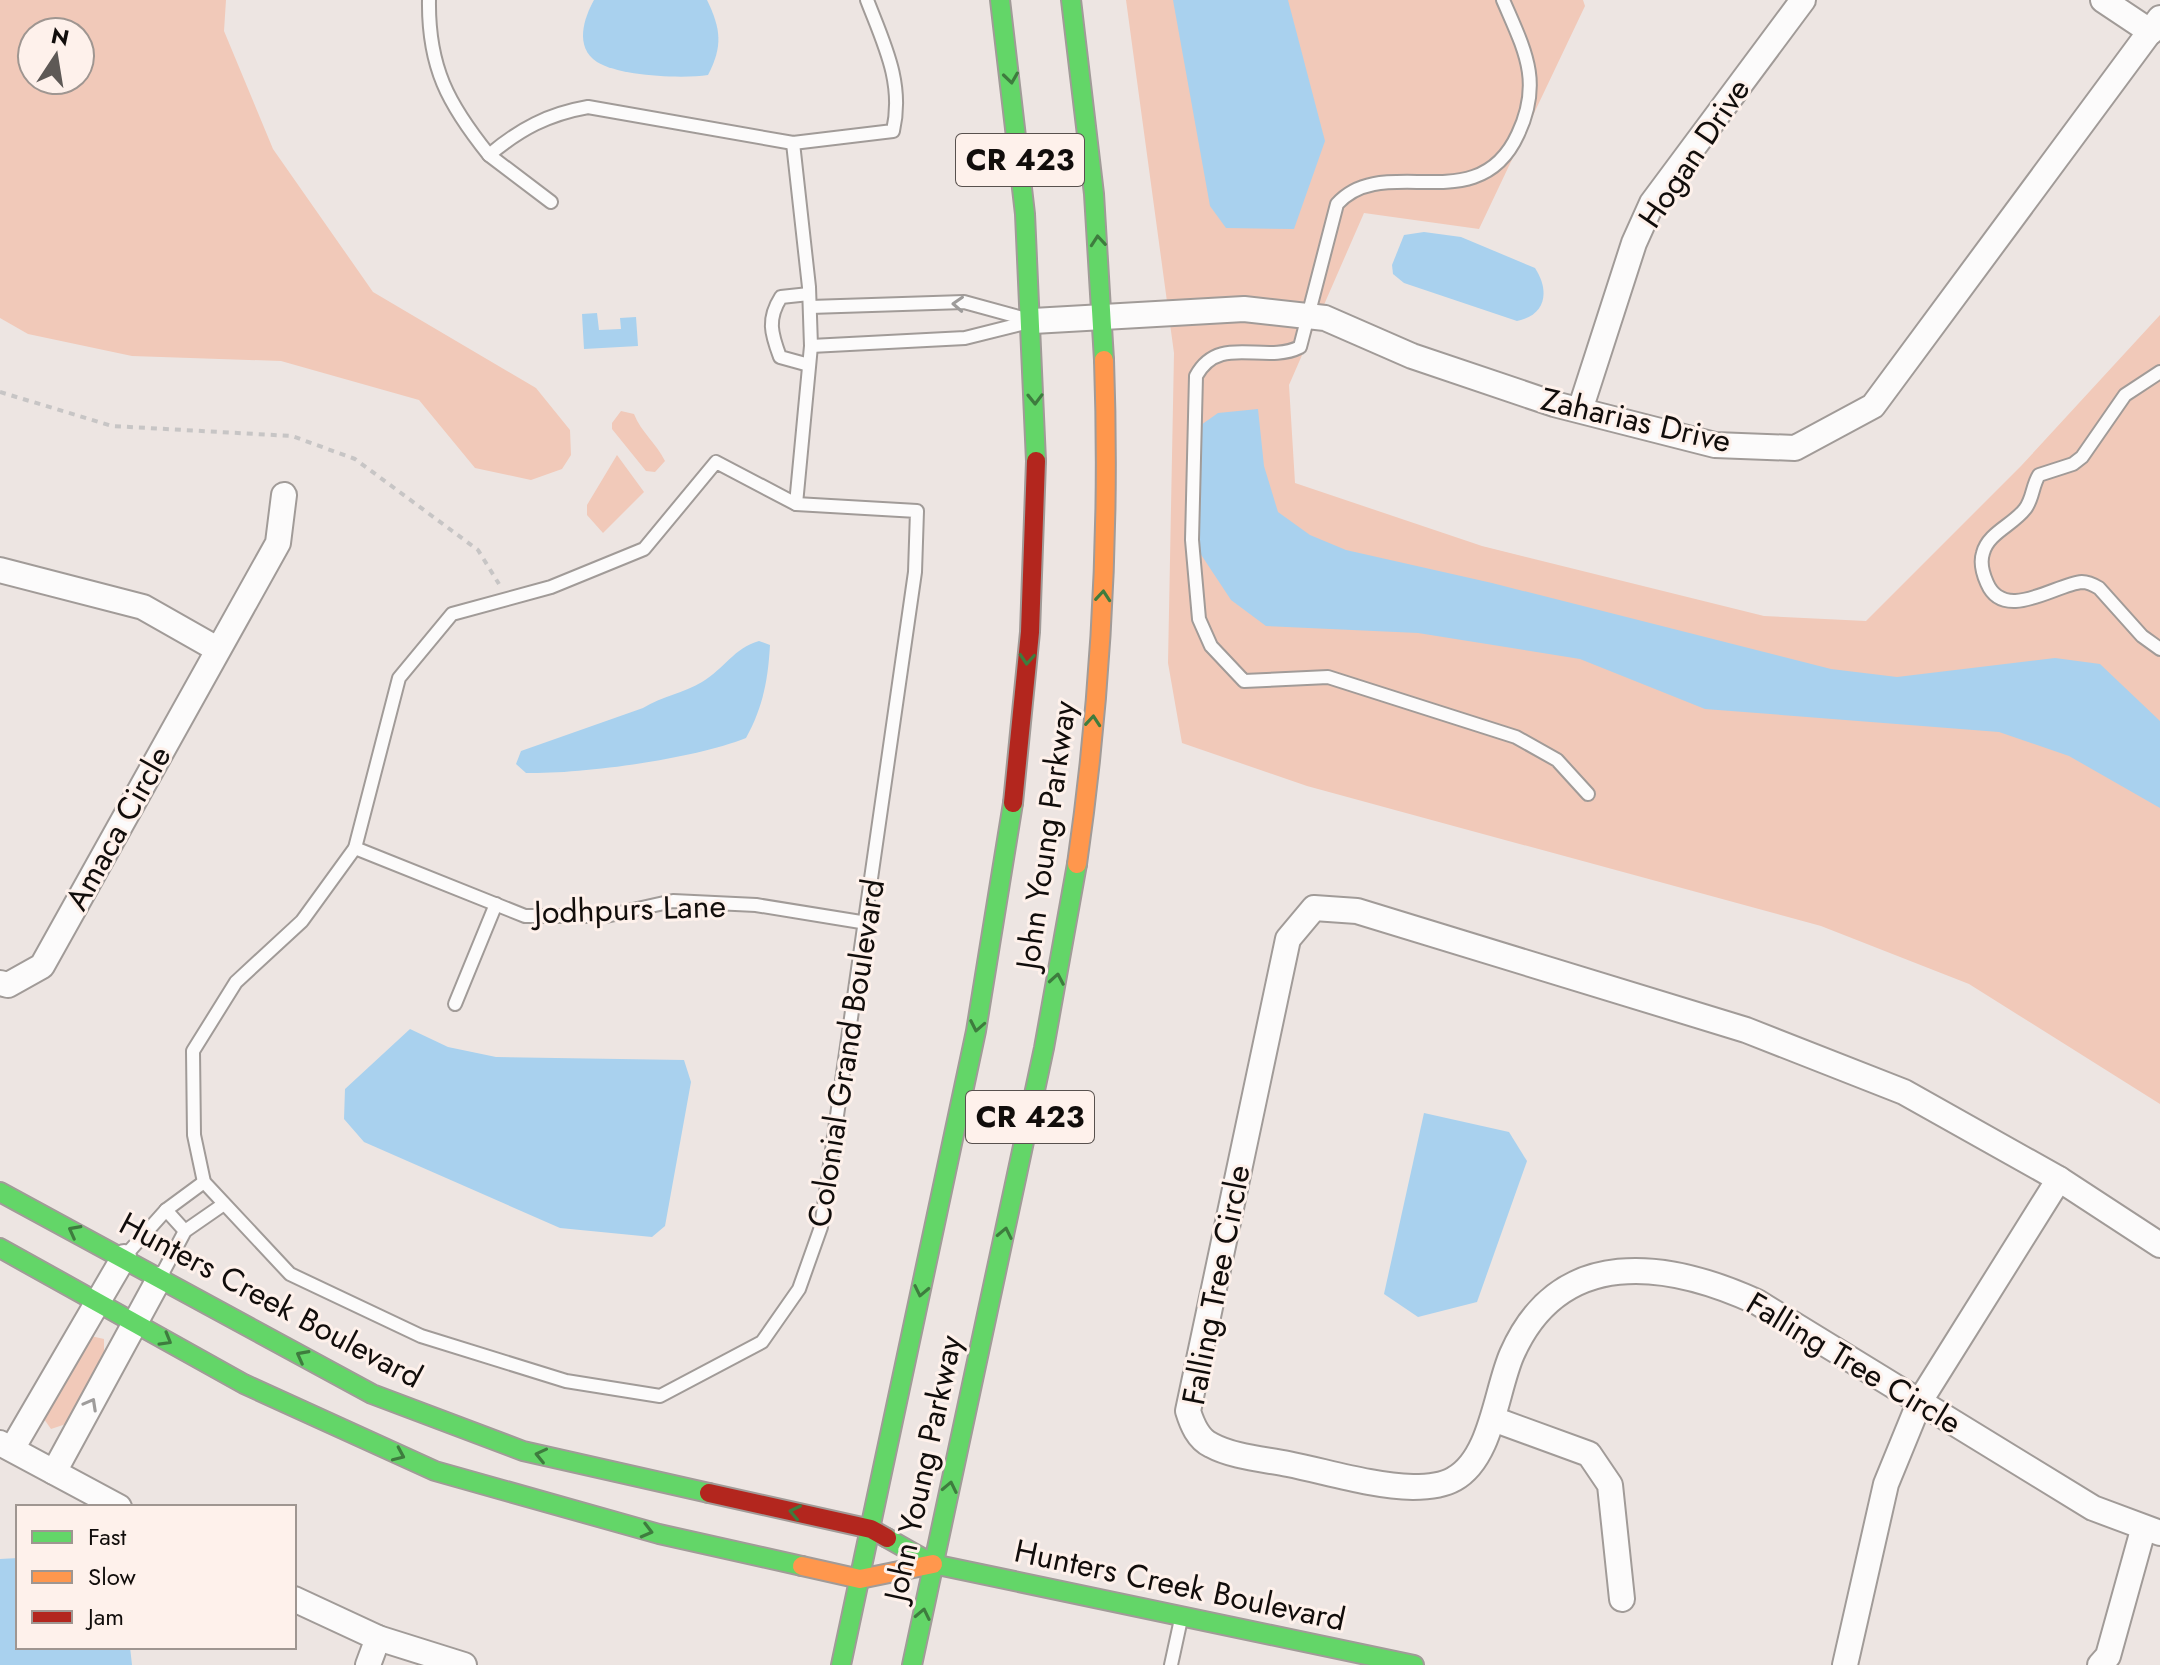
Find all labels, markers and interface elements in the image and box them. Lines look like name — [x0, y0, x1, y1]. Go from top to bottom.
north arrow — [16, 16, 96, 96]
text: N — [48, 19, 72, 54]
street label: Hogan Drive — [1627, 69, 1761, 237]
one-way arrow — [1002, 71, 1019, 85]
road number: CR 423 — [956, 134, 1084, 186]
one-way arrow — [1090, 234, 1107, 247]
one-way arrow — [951, 295, 964, 312]
street label: Zaharias Drive — [1537, 376, 1735, 464]
one-way arrow — [1026, 393, 1044, 406]
one-way arrow — [1095, 589, 1112, 602]
one-way arrow — [1019, 653, 1036, 666]
street label: John Young Parkway — [1004, 697, 1088, 976]
one-way arrow — [1084, 714, 1101, 727]
street label: Amaca Circle — [54, 737, 182, 919]
street label: Colonial Grand Boulevard — [796, 876, 896, 1230]
street label: Jodhpurs Lane — [529, 883, 727, 935]
one-way arrow — [1048, 972, 1065, 985]
one-way arrow — [969, 1019, 986, 1033]
road number: CR 423 — [966, 1091, 1094, 1143]
street label: Falling Tree Circle — [1170, 1161, 1262, 1409]
street label: Hunters Creek Boulevard — [111, 1201, 431, 1399]
one-way arrow — [67, 1225, 82, 1240]
one-way arrow — [996, 1227, 1013, 1241]
street label: Falling Tree Circle — [1738, 1281, 1970, 1445]
one-way arrow — [913, 1284, 930, 1297]
one-way arrow — [157, 1330, 172, 1346]
street label: John Young Parkway — [872, 1330, 974, 1609]
one-way arrow — [295, 1350, 310, 1365]
one-way arrow — [81, 1398, 97, 1412]
one-way arrow — [391, 1445, 405, 1461]
one-way arrow — [534, 1448, 548, 1465]
one-way arrow — [941, 1481, 958, 1495]
one-way arrow — [788, 1504, 802, 1521]
legend — [16, 1505, 296, 1649]
text: Fast — [88, 1519, 126, 1554]
one-way arrow — [640, 1521, 654, 1538]
street label: Hunters Creek Boulevard — [1010, 1527, 1350, 1643]
text: Slow — [88, 1559, 136, 1594]
text: Jam — [85, 1599, 124, 1634]
one-way arrow — [914, 1608, 931, 1622]

